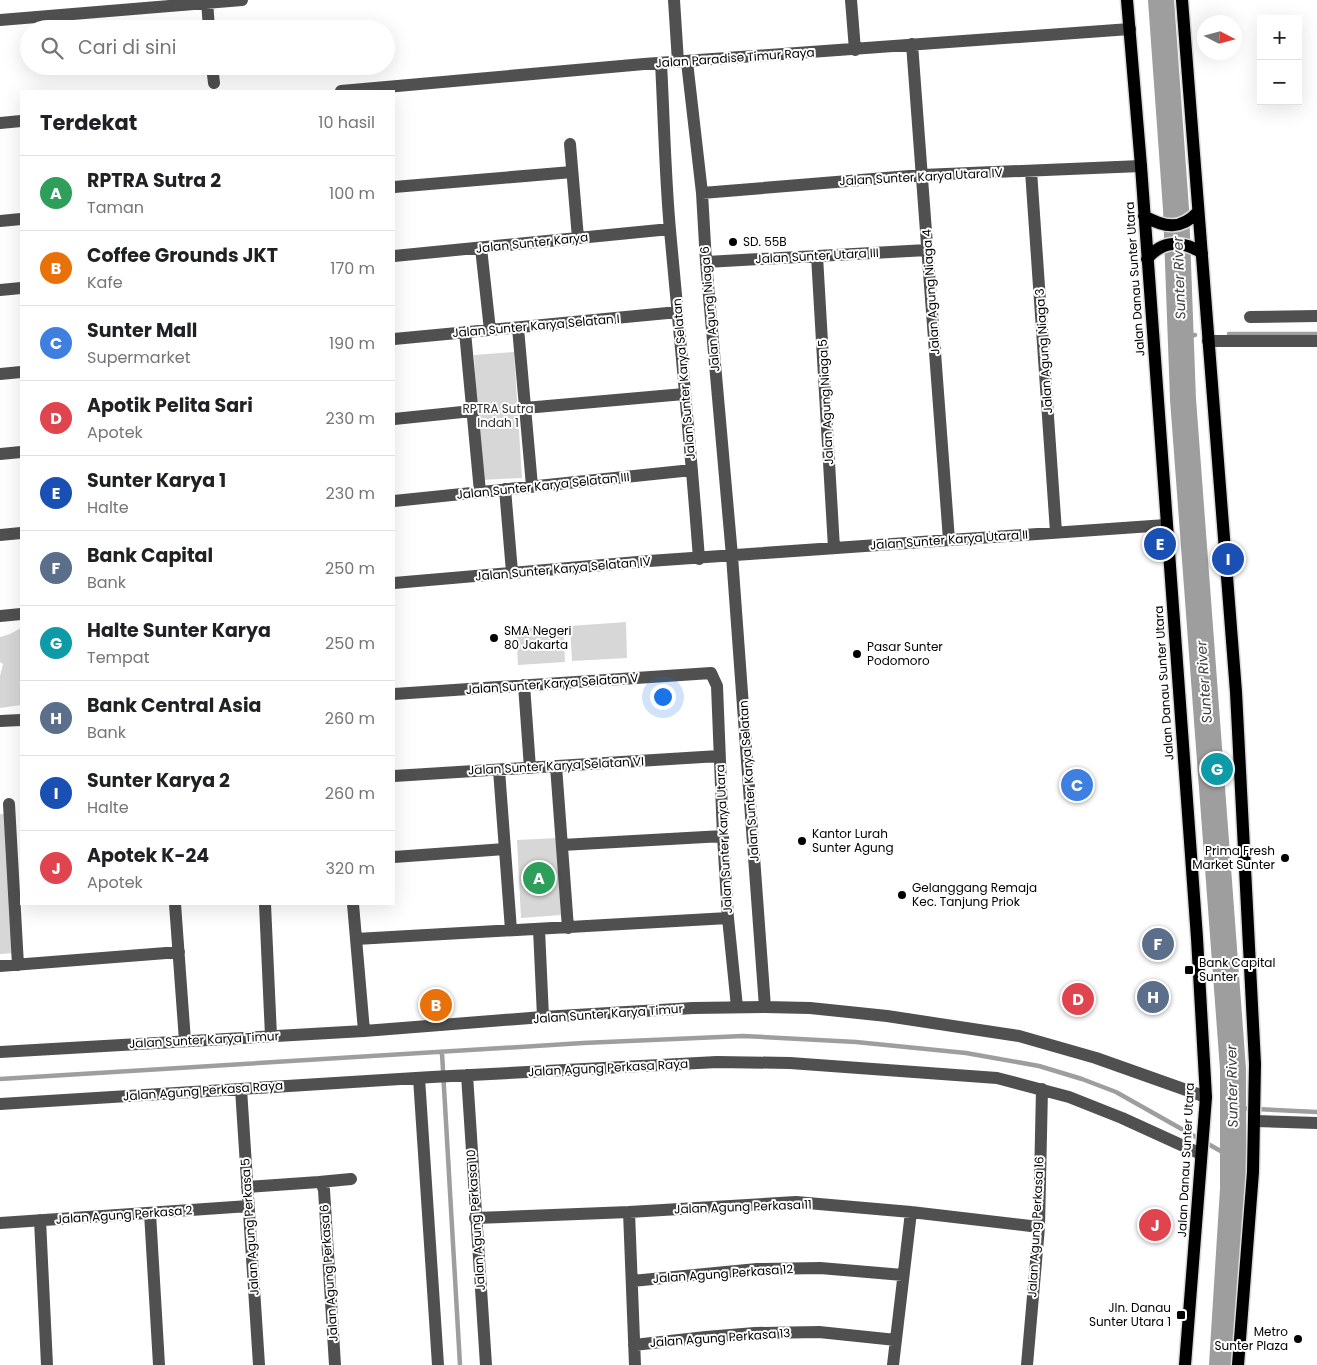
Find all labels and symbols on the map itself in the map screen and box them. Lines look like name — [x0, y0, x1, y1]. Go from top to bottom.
north arrow — [1197, 15, 1242, 60]
street label: Jalan Paradise Timur Raya — [655, 43, 815, 72]
street label: Jalan Sunter Karya Utara IV — [839, 164, 1003, 189]
street label: Jalan Danau Sunter Utara — [1121, 201, 1148, 357]
street label: Jalan Sunter Karya — [475, 228, 589, 257]
street label: Jalan Agung Niaga 4 — [918, 228, 943, 355]
place label: SD. 55B — [743, 233, 787, 250]
water label: Sunter River — [1168, 235, 1190, 320]
marker: SD. 55B — [727, 236, 739, 248]
street label: Jalan Sunter Utara III — [755, 244, 879, 267]
street label: Jalan Agung Niaga 6 — [696, 246, 723, 372]
street label: Jalan Agung Niaga 3 — [1031, 288, 1056, 414]
street label: Jalan Sunter Karya Selatan — [668, 298, 699, 460]
street label: Jalan Sunter Karya Selatan I — [452, 310, 620, 341]
street label: Jalan Agung Niaga 5 — [814, 339, 837, 465]
park label: RPTRA Sutra Indah 1 — [462, 400, 534, 431]
street label: Jalan Sunter Karya Selatan III — [456, 468, 630, 503]
street label: Jalan Sunter Karya Utara II — [869, 525, 1029, 554]
pin: E — [1144, 525, 1176, 563]
pin: I — [1212, 540, 1244, 578]
street label: Jalan Sunter Karya Selatan IV — [474, 552, 651, 585]
street label: Jalan Danau Sunter Utara — [1150, 605, 1177, 761]
place label: SMA Negeri 80 Jakarta — [504, 622, 572, 653]
marker: SMA Negeri 80 Jakarta — [488, 632, 500, 644]
place label: Pasar Sunter Podomoro — [867, 638, 943, 669]
water label: Sunter River — [1191, 639, 1217, 724]
marker: Pasar Sunter Podomoro — [851, 648, 863, 660]
street label: Jalan Sunter Karya Selatan V — [465, 669, 639, 698]
your location — [650, 684, 676, 710]
street label: Jalan Sunter Karya Selatan — [734, 700, 763, 862]
pin: G — [1201, 750, 1233, 788]
street label: Jalan Sunter Karya Selatan VI — [468, 752, 644, 779]
street label: Jalan Sunter Karya Utara — [711, 764, 736, 914]
pin: C — [1061, 766, 1093, 804]
place label: Kantor Lurah Sunter Agung — [812, 825, 894, 856]
marker: Kantor Lurah Sunter Agung — [796, 835, 808, 847]
place label: Prima Fresh Market Sunter — [1192, 842, 1276, 873]
marker: Prima Fresh Market Sunter — [1279, 852, 1291, 864]
pin: A — [523, 859, 555, 897]
place label: Gelanggang Remaja Kec. Tanjung Priok — [912, 879, 1037, 910]
marker: Gelanggang Remaja Kec. Tanjung Priok — [896, 889, 908, 901]
pin: F — [1142, 925, 1174, 963]
place label: Bank Capital Sunter — [1199, 954, 1275, 985]
marker: Bank Capital Sunter — [1183, 964, 1195, 976]
pin: H — [1137, 978, 1169, 1016]
pin: D — [1062, 980, 1094, 1018]
pin: B — [420, 986, 452, 1024]
street label: Jalan Sunter Karya Timur — [532, 1000, 684, 1027]
street label: Jalan Sunter Karya Timur — [129, 1027, 280, 1052]
water label: Sunter River — [1221, 1044, 1243, 1128]
street label: Jalan Agung Perkasa Raya — [527, 1055, 688, 1080]
street label: Jalan Agung Perkasa Raya — [122, 1076, 284, 1105]
street label: Jalan Danau Sunter Utara — [1173, 1082, 1198, 1238]
street label: Jalan Agung Perkasa 10 — [462, 1149, 489, 1291]
street label: Jalan Agung Perkasa 16 — [1023, 1156, 1048, 1298]
street label: Jalan Agung Perkasa 5 — [236, 1158, 263, 1296]
street label: Jalan Agung Perkasa 11 — [674, 1196, 812, 1217]
street label: Jalan Agung Perkasa 2 — [55, 1201, 193, 1228]
street label: Jalan Agung Perkasa 6 — [315, 1204, 342, 1342]
pin: J — [1139, 1206, 1171, 1244]
street label: Jalan Agung Perkasa 12 — [652, 1260, 794, 1287]
place label: Jln. Danau Sunter Utara 1 — [1089, 1299, 1171, 1330]
marker: Jln. Danau Sunter Utara 1 — [1175, 1309, 1187, 1321]
place label: Metro Sunter Plaza — [1215, 1323, 1288, 1354]
street label: Jalan Agung Perkasa 13 — [649, 1324, 791, 1351]
marker: Metro Sunter Plaza — [1292, 1333, 1304, 1345]

